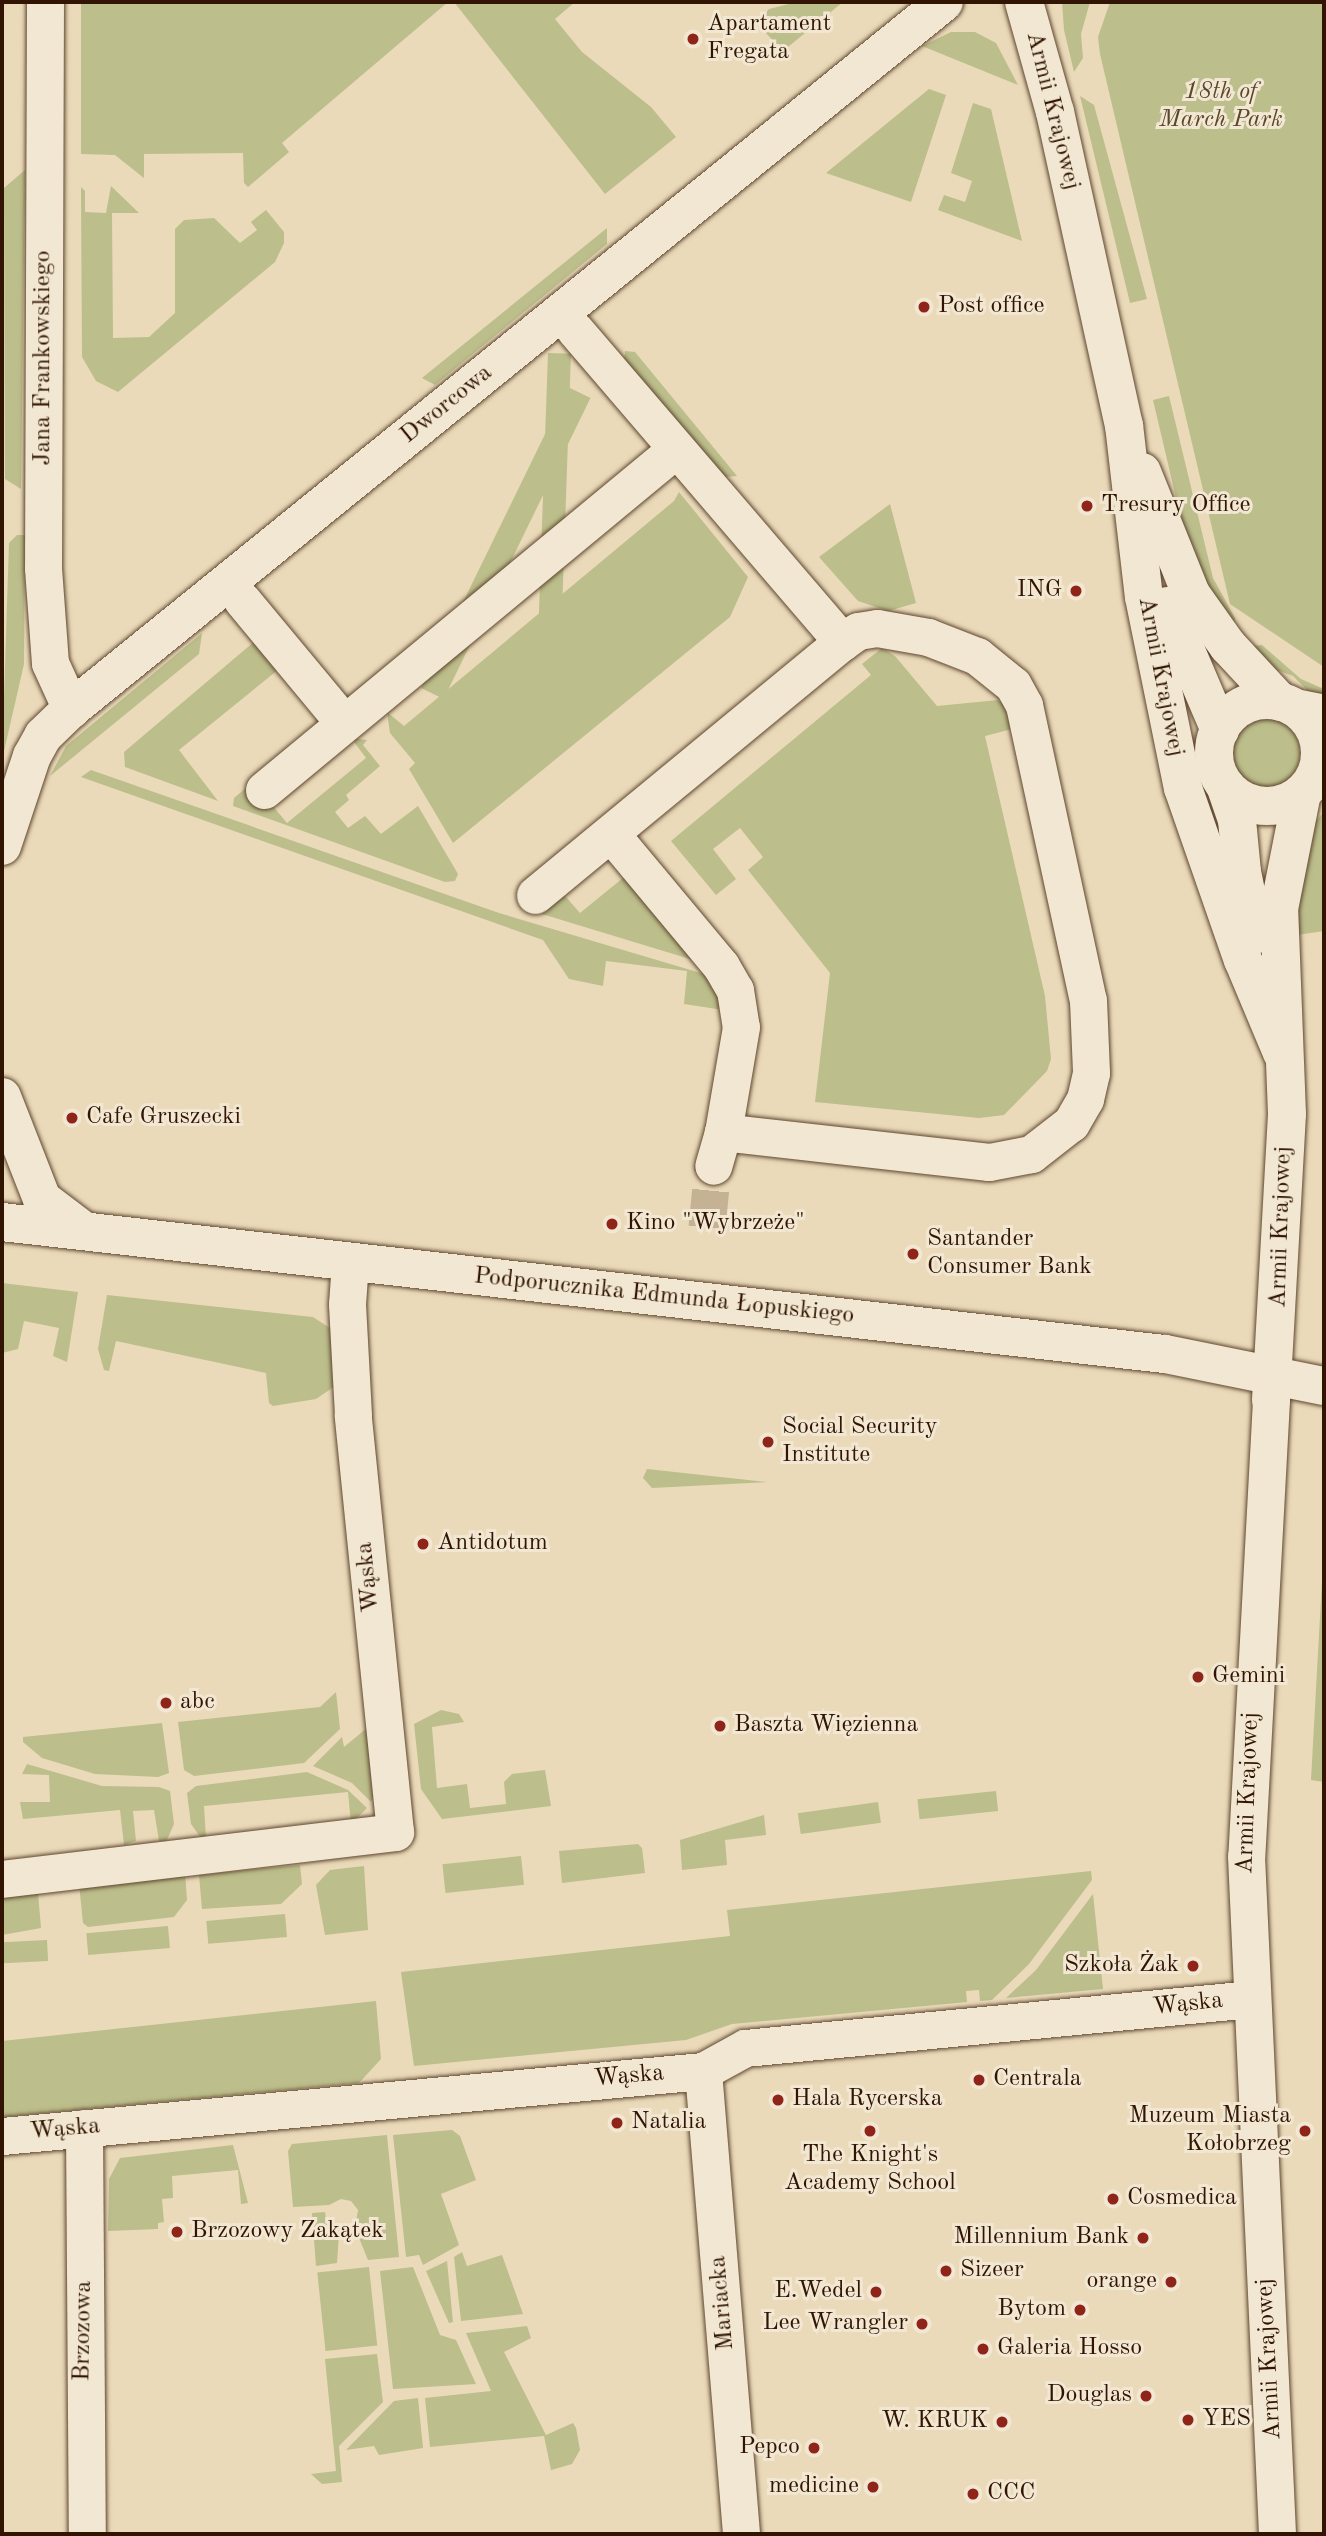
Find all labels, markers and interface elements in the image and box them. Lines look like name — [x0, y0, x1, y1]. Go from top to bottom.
place label: Apartament Fregata — [707, 11, 831, 67]
street label: Armii Krajowej — [1018, 29, 1086, 193]
marker: Apartament Fregata — [685, 31, 701, 47]
park label: 18th of March Park — [1159, 79, 1283, 135]
street label: Jana Frankowskiego — [30, 250, 58, 466]
place label: Post office — [938, 293, 1045, 321]
marker: Post office — [916, 299, 932, 315]
street label: Dworcowa — [395, 359, 499, 451]
place label: Tresury Office — [1101, 492, 1250, 520]
marker: Tresury Office — [1079, 498, 1095, 514]
place label: ING — [1017, 577, 1062, 605]
marker: ING — [1068, 583, 1084, 599]
street label: Armii Krajowej — [1130, 595, 1190, 759]
place label: Cafe Gruszecki — [86, 1104, 241, 1132]
marker: Cafe Gruszecki — [64, 1110, 80, 1126]
street label: Armii Krajowej — [1265, 1145, 1299, 1309]
place label: Kino "Wybrzeże" — [626, 1210, 805, 1238]
marker: Kino "Wybrzeże" — [604, 1216, 620, 1232]
place label: Santander Consumer Bank — [927, 1226, 1092, 1282]
marker: Santander Consumer Bank — [905, 1246, 921, 1262]
street label: Podporucznika Edmunda Łopuskiego — [473, 1263, 855, 1331]
place label: Social Security Institute — [782, 1414, 937, 1470]
marker: Social Security Institute — [760, 1434, 776, 1450]
place label: Antidotum — [437, 1530, 548, 1558]
marker: Antidotum — [415, 1536, 431, 1552]
street label: Wąska — [351, 1541, 387, 1613]
place label: Gemini — [1212, 1663, 1285, 1691]
marker: Gemini — [1190, 1669, 1206, 1685]
place label: abc — [180, 1689, 215, 1717]
marker: abc — [158, 1695, 174, 1711]
street label: Armii Krajowej — [1232, 1711, 1266, 1875]
place label: Baszta Więzienna — [734, 1712, 918, 1740]
marker: Baszta Więzienna — [712, 1718, 728, 1734]
place label: Szkoła Żak — [1064, 1952, 1179, 1980]
marker: Szkoła Żak — [1185, 1958, 1201, 1974]
street label: Wąska — [1152, 1987, 1224, 2023]
street label: Wąska — [593, 2060, 665, 2094]
place label: Centrala — [993, 2066, 1082, 2094]
marker: Centrala — [971, 2072, 987, 2088]
place label: Hala Rycerska — [792, 2086, 943, 2114]
marker: Hala Rycerska — [770, 2092, 786, 2108]
place label: Muzeum Miasta Kołobrzeg — [1129, 2103, 1291, 2159]
place label: Natalia — [631, 2109, 706, 2137]
street label: Wąska — [29, 2113, 101, 2147]
marker: Natalia — [609, 2115, 625, 2131]
marker: The Knight's Academy School — [862, 2123, 878, 2139]
marker: Muzeum Miasta Kołobrzeg — [1297, 2123, 1313, 2139]
place label: The Knight's Academy School — [784, 2142, 956, 2198]
place label: Cosmedica — [1127, 2185, 1237, 2213]
marker: Cosmedica — [1105, 2191, 1121, 2207]
place label: Brzozowy Zakątek — [191, 2218, 384, 2246]
marker: Brzozowy Zakątek — [169, 2224, 185, 2240]
place label: Millennium Bank — [954, 2224, 1129, 2252]
marker: Millennium Bank — [1135, 2230, 1151, 2246]
street label: Mariacka — [705, 2254, 741, 2352]
place label: Sizeer — [960, 2257, 1024, 2285]
marker: Sizeer — [938, 2263, 954, 2279]
place label: orange — [1086, 2268, 1157, 2296]
marker: orange — [1163, 2274, 1179, 2290]
street label: Armii Krajowej — [1251, 2277, 1289, 2441]
place label: E.Wedel — [774, 2278, 862, 2306]
street label: Brzozowa — [69, 2280, 99, 2382]
marker: E.Wedel — [868, 2284, 884, 2300]
place label: Bytom — [997, 2296, 1066, 2324]
marker: Bytom — [1072, 2302, 1088, 2318]
place label: Lee Wrangler — [763, 2310, 908, 2338]
marker: Lee Wrangler — [914, 2316, 930, 2332]
place label: Galeria Hosso — [997, 2335, 1142, 2363]
marker: Galeria Hosso — [975, 2341, 991, 2357]
place label: Douglas — [1047, 2382, 1132, 2410]
marker: Douglas — [1138, 2388, 1154, 2404]
place label: YES — [1202, 2406, 1251, 2434]
place label: W. KRUK — [881, 2408, 988, 2436]
marker: YES — [1180, 2412, 1196, 2428]
marker: W. KRUK — [994, 2414, 1010, 2430]
place label: Pepco — [739, 2434, 800, 2462]
marker: Pepco — [806, 2440, 822, 2456]
place label: medicine — [769, 2473, 859, 2501]
marker: medicine — [865, 2479, 881, 2495]
place label: CCC — [987, 2480, 1035, 2508]
marker: CCC — [965, 2486, 981, 2502]

